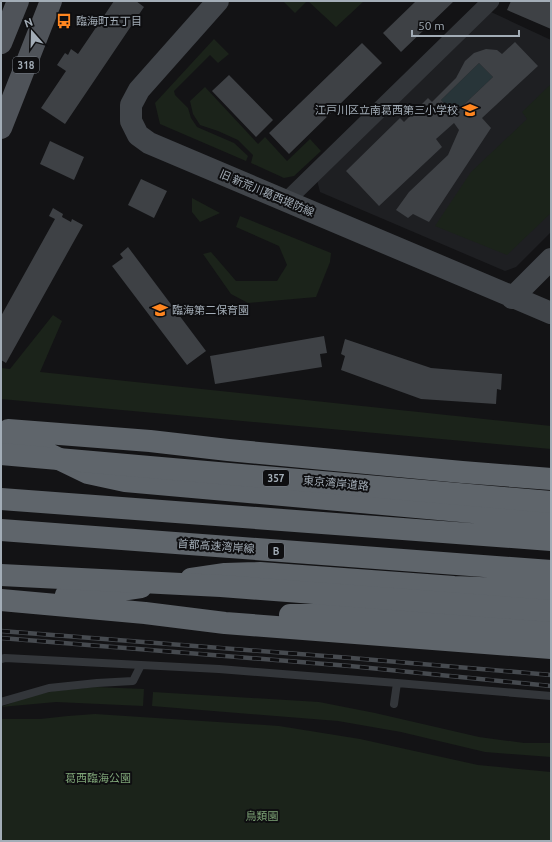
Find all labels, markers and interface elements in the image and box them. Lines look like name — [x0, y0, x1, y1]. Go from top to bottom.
north arrow — [12, 12, 52, 52]
bus stop icon: 臨海町五丁目 — [55, 12, 73, 30]
scale bar — [412, 12, 519, 38]
place label: 臨海町五丁目 — [76, 15, 142, 27]
text: N — [23, 16, 34, 30]
text: 50 m — [418, 19, 445, 32]
road number: 318 — [13, 57, 39, 73]
school or university icon: 江戸川区立南葛西第三小学校 — [461, 101, 479, 119]
place label: 江戸川区立南葛西第三小学校 — [315, 104, 458, 116]
street label: 旧 新荒川葛西堤防線 — [218, 168, 316, 218]
school or university icon: 臨海第二保育園 — [151, 301, 169, 319]
place label: 臨海第二保育園 — [172, 304, 249, 316]
road number: 357 — [263, 470, 289, 486]
street label: 東京湾岸道路 — [303, 474, 369, 492]
street label: 首都高速湾岸線 — [177, 537, 255, 555]
road number: B — [268, 543, 284, 559]
park label: 葛西臨海公園 — [65, 772, 131, 784]
park label: 鳥類園 — [246, 810, 279, 822]

